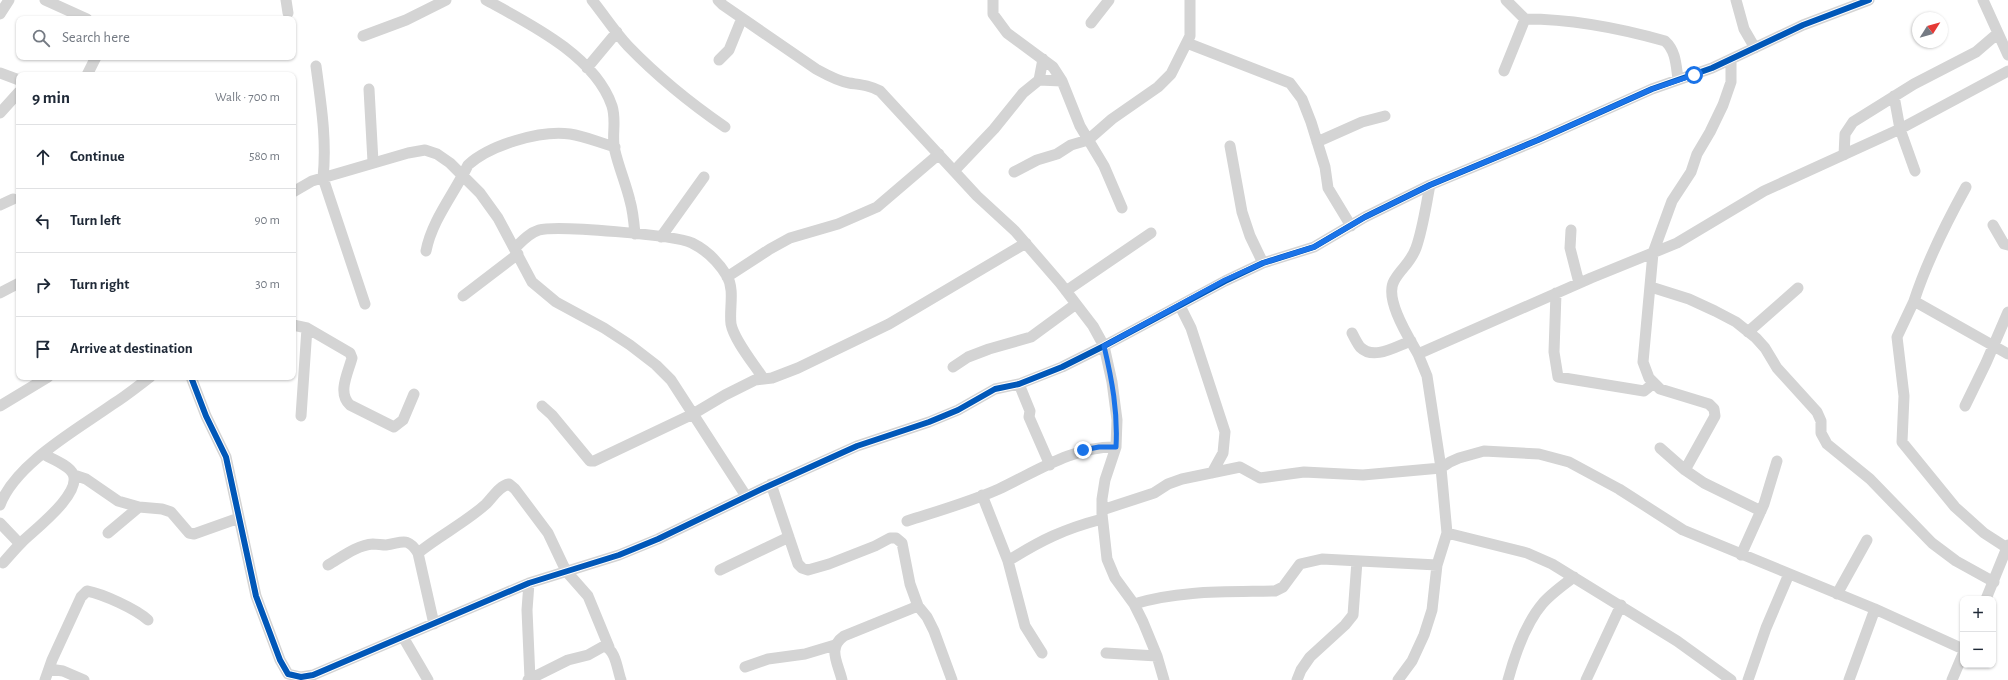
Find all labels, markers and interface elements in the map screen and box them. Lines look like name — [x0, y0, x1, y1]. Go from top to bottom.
north arrow — [1912, 12, 1948, 48]
search box — [16, 16, 296, 60]
icon: search — [30, 27, 52, 49]
text: Search here — [62, 30, 130, 45]
route start — [1685, 66, 1703, 84]
text: 9 min — [32, 89, 70, 106]
text: Walk · 700 m — [215, 91, 280, 104]
icon: ahead — [32, 146, 54, 168]
text: Continue — [70, 149, 125, 164]
text: 580 m — [249, 150, 280, 163]
icon: left — [32, 210, 54, 232]
text: Turn left — [70, 213, 121, 228]
text: 90 m — [254, 214, 280, 227]
icon: right — [32, 274, 54, 296]
text: Turn right — [70, 277, 129, 292]
text: 30 m — [255, 278, 280, 291]
icon: arrive — [32, 338, 54, 360]
text: Arrive at destination — [70, 341, 193, 356]
route end — [1074, 441, 1092, 459]
map controls — [1960, 596, 1996, 668]
button: + — [1960, 596, 1996, 632]
button: − — [1960, 632, 1996, 668]

